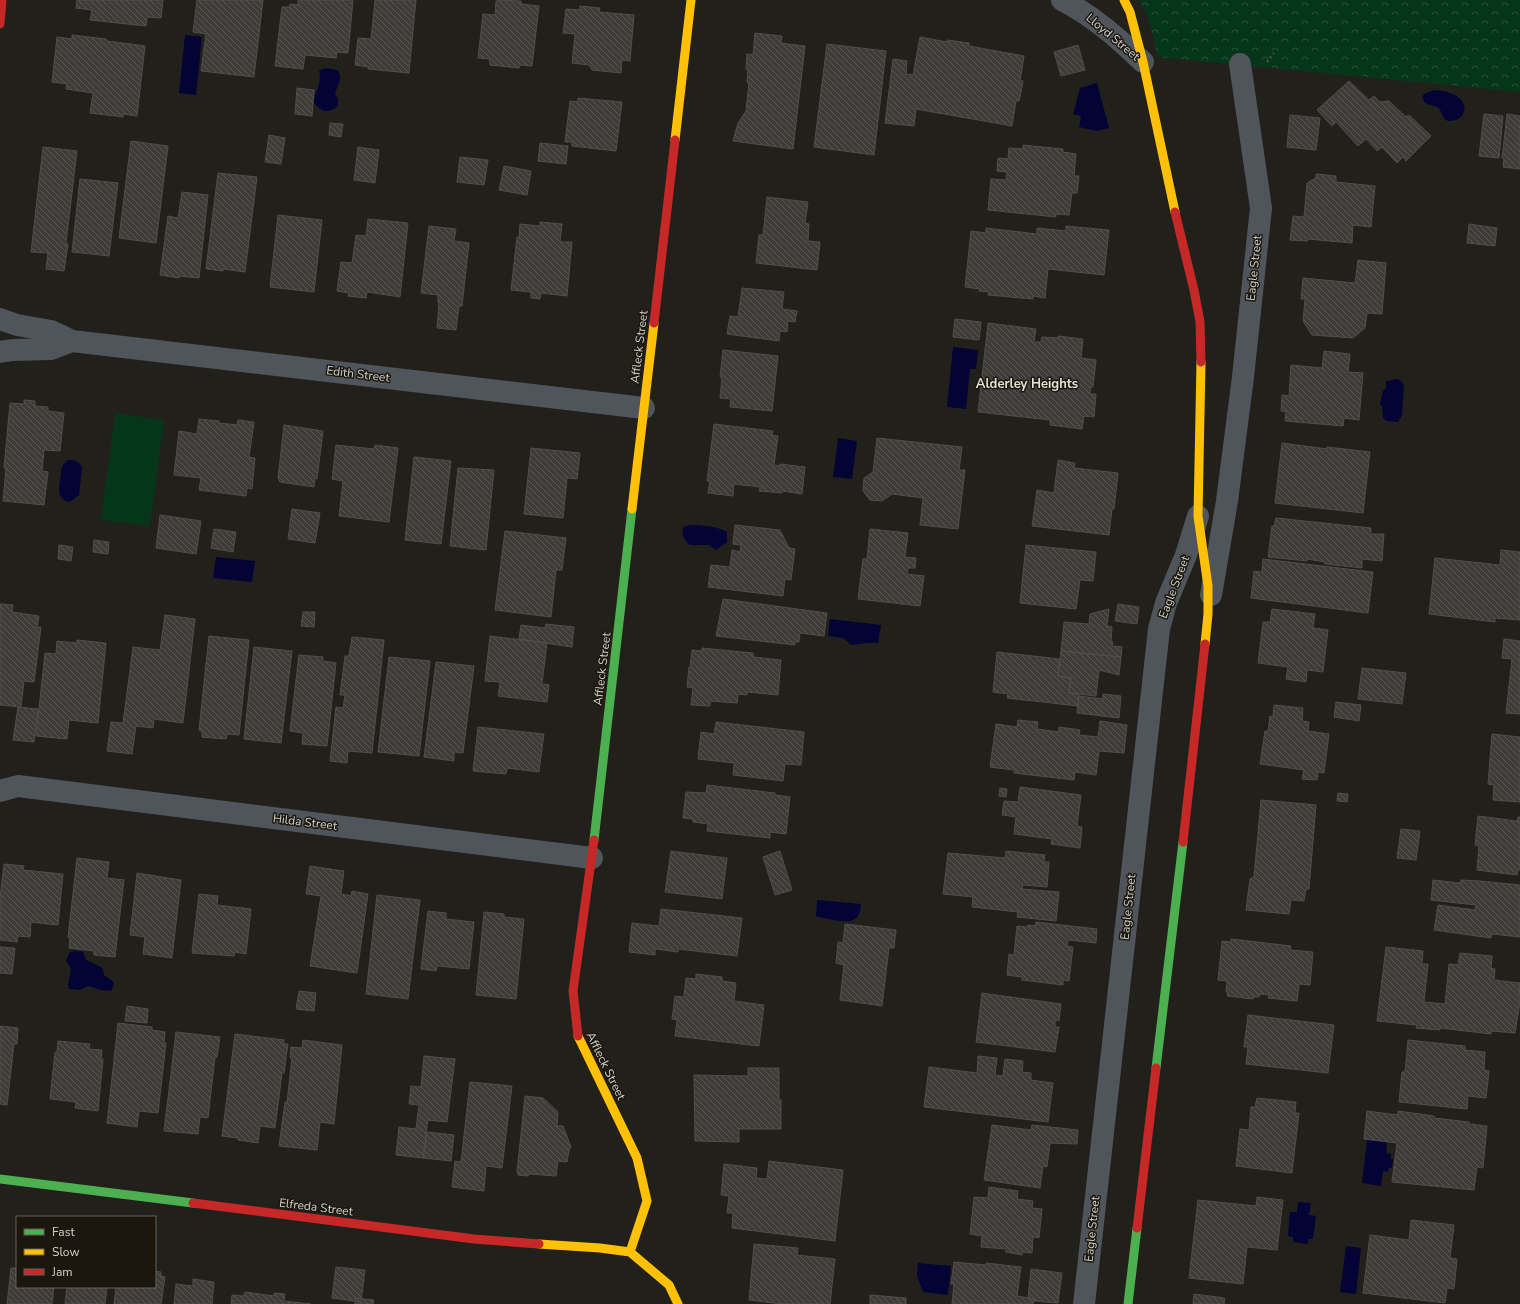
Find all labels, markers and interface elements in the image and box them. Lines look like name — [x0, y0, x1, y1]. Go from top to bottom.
street label: Lloyd Street — [1083, 10, 1144, 65]
street label: Eagle Street — [1243, 234, 1265, 302]
street label: Affleck Street — [627, 309, 652, 385]
street label: Edith Street — [325, 362, 391, 386]
district label: Alderley Heights — [976, 375, 1078, 393]
street label: Eagle Street — [1155, 553, 1194, 621]
street label: Affleck Street — [590, 631, 615, 707]
street label: Hilda Street — [272, 810, 339, 834]
street label: Eagle Street — [1117, 873, 1139, 941]
street label: Affleck Street — [583, 1029, 630, 1103]
street label: Elfreda Street — [278, 1195, 355, 1220]
street label: Eagle Street — [1081, 1195, 1103, 1263]
legend — [16, 1216, 156, 1288]
text: Fast — [52, 1224, 75, 1240]
text: Slow — [52, 1244, 80, 1260]
text: Jam — [51, 1264, 73, 1280]

